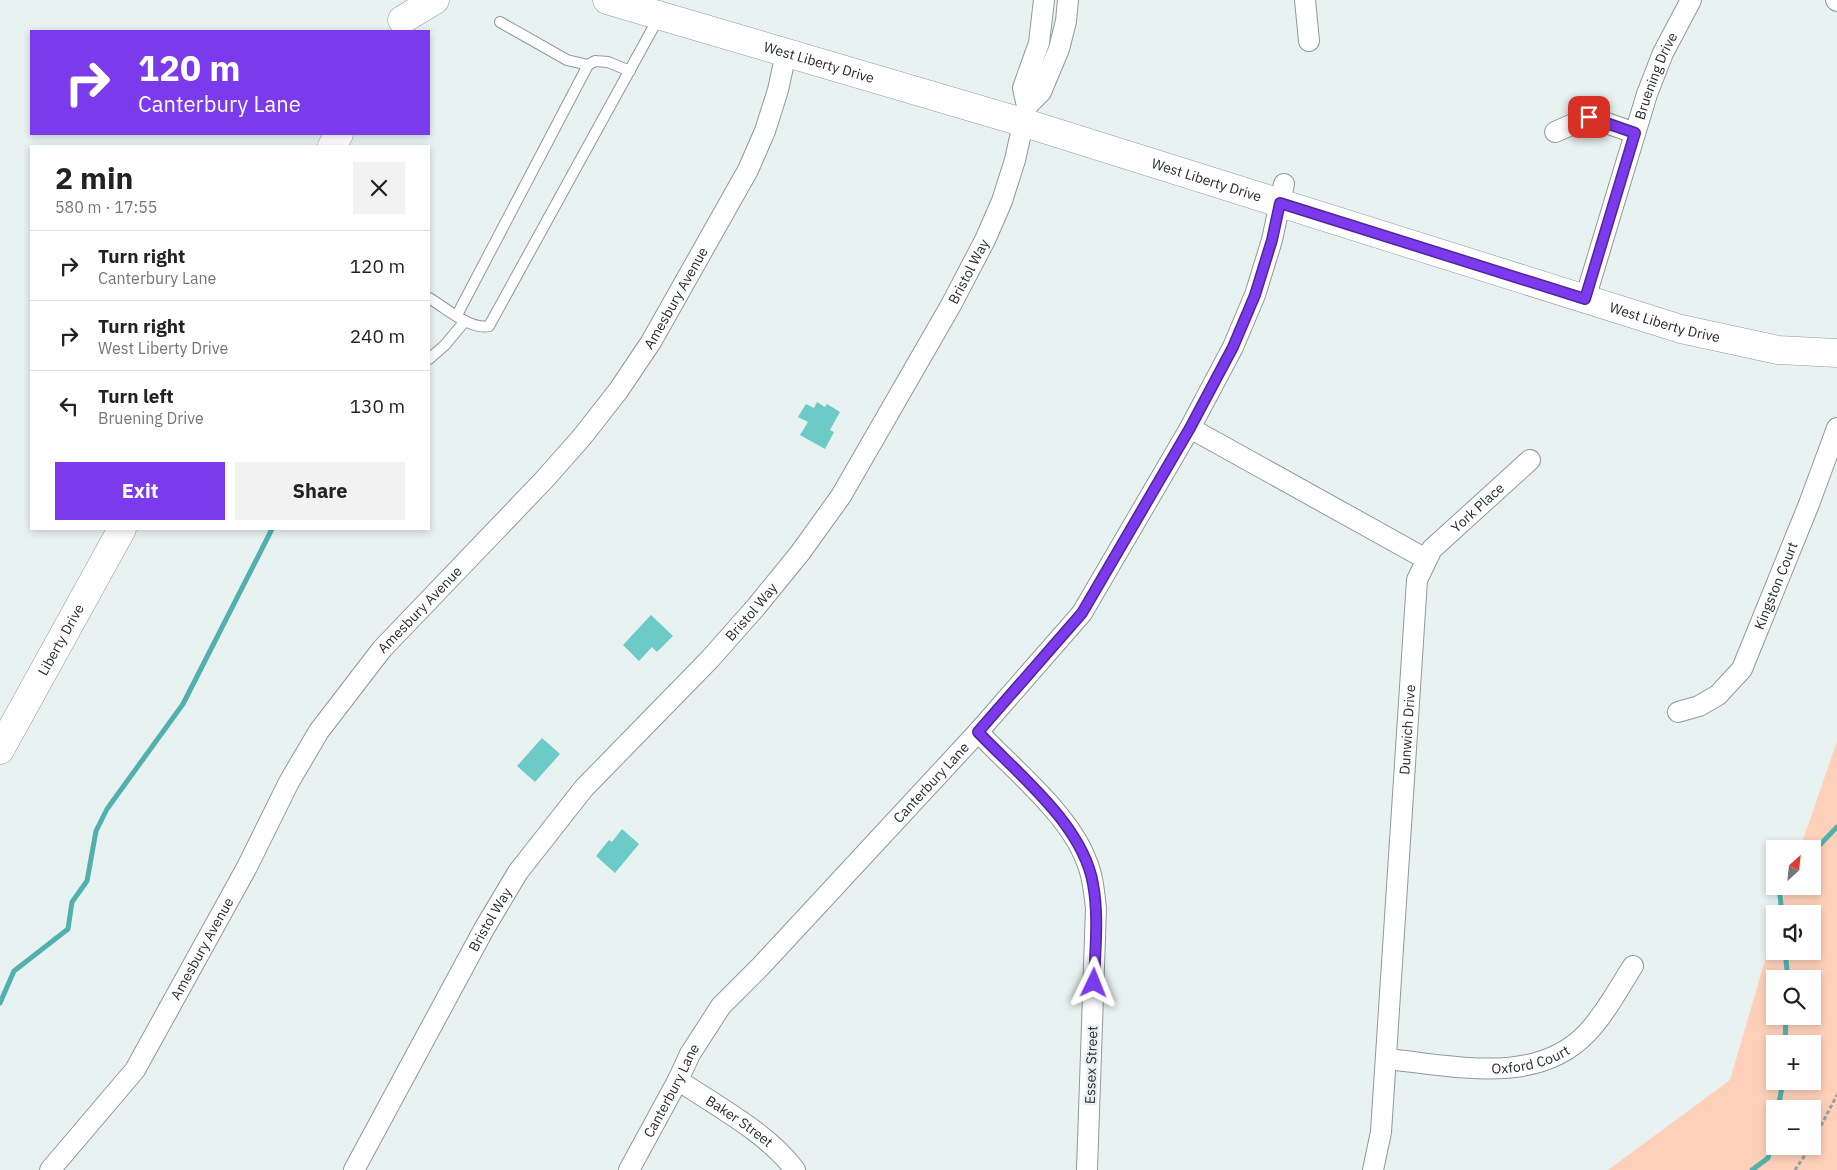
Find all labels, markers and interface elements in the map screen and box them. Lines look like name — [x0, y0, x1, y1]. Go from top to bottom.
street label: Bruening Drive — [1631, 29, 1681, 122]
street label: West Liberty Drive — [762, 38, 877, 87]
text: 120 m — [138, 45, 241, 91]
icon: right — [55, 50, 120, 115]
text: Canterbury Lane — [138, 89, 301, 118]
pin — [1568, 96, 1610, 138]
icon: arrive — [1575, 103, 1603, 131]
street label: West Liberty Drive — [1149, 154, 1264, 206]
text: 2 min — [55, 158, 133, 197]
button: close — [353, 162, 405, 214]
text: 580 m · 17:55 — [55, 197, 157, 217]
street label: Bristol Way — [944, 236, 993, 307]
text: Turn right — [98, 244, 185, 268]
street label: Amesbury Avenue — [640, 244, 712, 352]
icon: right — [55, 252, 83, 280]
text: 120 m — [350, 254, 405, 278]
text: Canterbury Lane — [98, 268, 216, 288]
street label: West Liberty Drive — [1607, 298, 1722, 346]
text: Turn right — [98, 314, 185, 338]
icon: right — [55, 322, 83, 350]
text: 240 m — [350, 324, 405, 348]
text: West Liberty Drive — [98, 338, 228, 358]
text: Turn left — [98, 384, 174, 408]
icon: left — [55, 392, 83, 420]
text: 130 m — [350, 394, 405, 418]
text: Bruening Drive — [98, 408, 204, 428]
button: Exit — [55, 462, 225, 520]
button: Share — [235, 462, 405, 520]
street label: York Place — [1447, 479, 1508, 536]
street label: Kingston Court — [1750, 539, 1802, 632]
street label: Amesbury Avenue — [374, 562, 466, 657]
street label: Bristol Way — [721, 579, 781, 645]
street label: Liberty Drive — [34, 600, 88, 679]
street label: Dunwich Drive — [1395, 684, 1419, 775]
street label: Canterbury Lane — [889, 738, 973, 827]
north arrow — [1766, 840, 1821, 895]
map controls — [1766, 840, 1821, 1155]
street label: Bristol Way — [465, 884, 516, 955]
street label: Amesbury Avenue — [167, 894, 238, 1003]
button: sound — [1766, 905, 1821, 960]
position arrow — [1067, 956, 1119, 1008]
button: search — [1766, 970, 1821, 1025]
street label: Essex Street — [1081, 1026, 1101, 1104]
button: + — [1766, 1035, 1821, 1090]
street label: Canterbury Lane — [639, 1040, 704, 1141]
street label: Oxford Court — [1491, 1041, 1573, 1078]
street label: Baker Street — [702, 1091, 777, 1151]
button: − — [1766, 1100, 1821, 1155]

